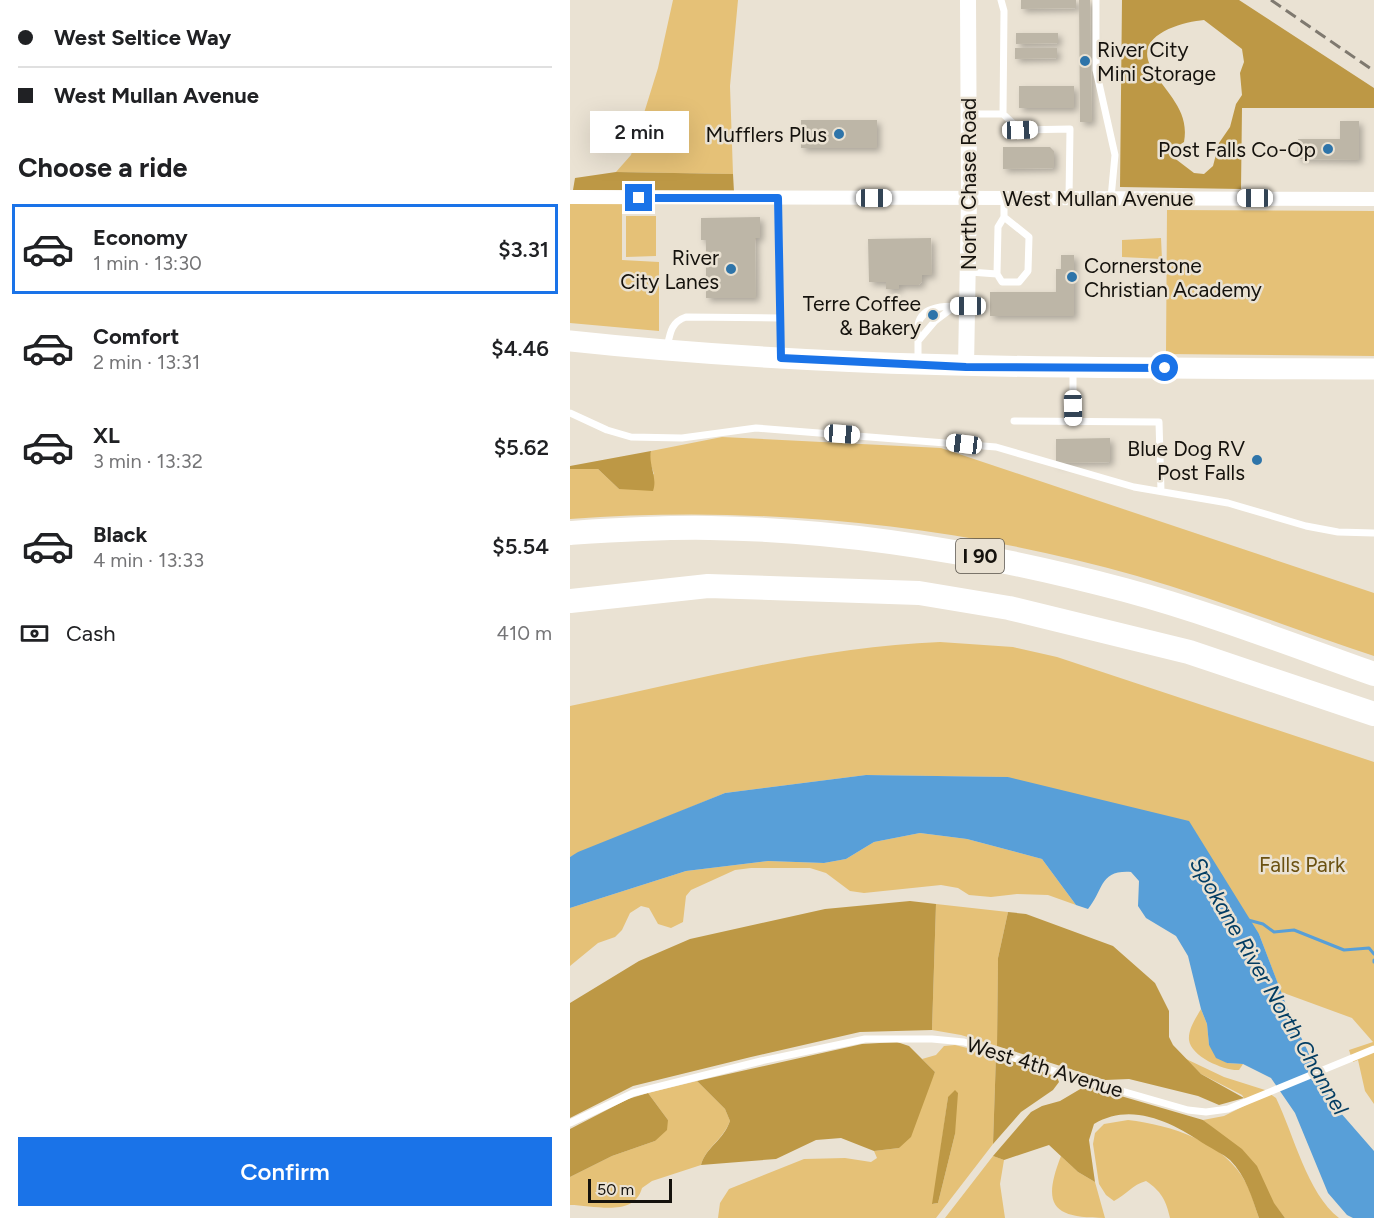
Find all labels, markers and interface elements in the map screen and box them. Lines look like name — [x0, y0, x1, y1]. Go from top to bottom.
text: West Seltice Way — [54, 24, 231, 51]
place label: River City Mini Storage — [1097, 37, 1216, 86]
marker: River City Mini Storage — [1078, 54, 1092, 68]
text: West Mullan Avenue — [54, 82, 259, 109]
street label: North Chase Road — [956, 98, 981, 270]
callout: 2 min — [590, 111, 688, 153]
text: 2 min — [615, 120, 664, 144]
car — [1002, 120, 1038, 140]
place label: Mufflers Plus — [706, 122, 827, 147]
marker: Mufflers Plus — [832, 127, 846, 141]
place label: Post Falls Co-Op — [1158, 137, 1316, 162]
marker: Post Falls Co-Op — [1321, 142, 1335, 156]
text: Choose a ride — [18, 151, 187, 184]
route end — [625, 184, 652, 211]
street label: West Mullan Avenue — [1002, 186, 1194, 211]
car — [856, 189, 892, 207]
car — [1237, 189, 1273, 207]
icon: car — [21, 222, 75, 276]
text: Economy — [93, 224, 188, 251]
text: $3.31 — [498, 236, 549, 263]
place label: River City Lanes — [620, 245, 719, 294]
text: 1 min · 13:30 — [93, 251, 202, 275]
place label: Cornerstone Christian Academy — [1084, 253, 1262, 302]
marker: River City Lanes — [724, 262, 738, 276]
marker: Cornerstone Christian Academy — [1065, 270, 1079, 284]
place label: Terre Coffee & Bakery — [803, 291, 921, 340]
car — [950, 297, 986, 315]
marker: Terre Coffee & Bakery — [926, 308, 940, 322]
icon: car — [21, 321, 75, 375]
text: Comfort — [93, 323, 179, 350]
text: $4.46 — [491, 335, 549, 362]
text: 2 min · 13:31 — [93, 350, 200, 374]
route start — [1151, 354, 1178, 381]
car — [1064, 390, 1082, 426]
icon: car — [21, 420, 75, 474]
text: XL — [93, 422, 120, 449]
car — [823, 424, 861, 444]
car — [945, 433, 983, 455]
text: $5.62 — [494, 434, 549, 461]
place label: Blue Dog RV Post Falls — [1127, 436, 1245, 485]
text: 3 min · 13:32 — [93, 449, 203, 473]
marker: Blue Dog RV Post Falls — [1250, 453, 1264, 467]
icon: car — [21, 519, 75, 573]
text: Black — [93, 521, 147, 548]
text: $5.54 — [492, 533, 549, 560]
road number: I 90 — [956, 539, 1004, 573]
text: 4 min · 13:33 — [93, 548, 204, 572]
icon: cash — [18, 617, 51, 650]
text: Cash — [66, 620, 116, 647]
text: 410 m — [497, 621, 552, 645]
water label: Spokane River North Channel — [1184, 852, 1354, 1120]
park label: Falls Park — [1259, 852, 1346, 877]
street label: West 4th Avenue — [964, 1031, 1126, 1103]
button: Confirm — [18, 1137, 552, 1206]
scale bar — [588, 1176, 672, 1204]
text: 50 m — [597, 1180, 634, 1199]

